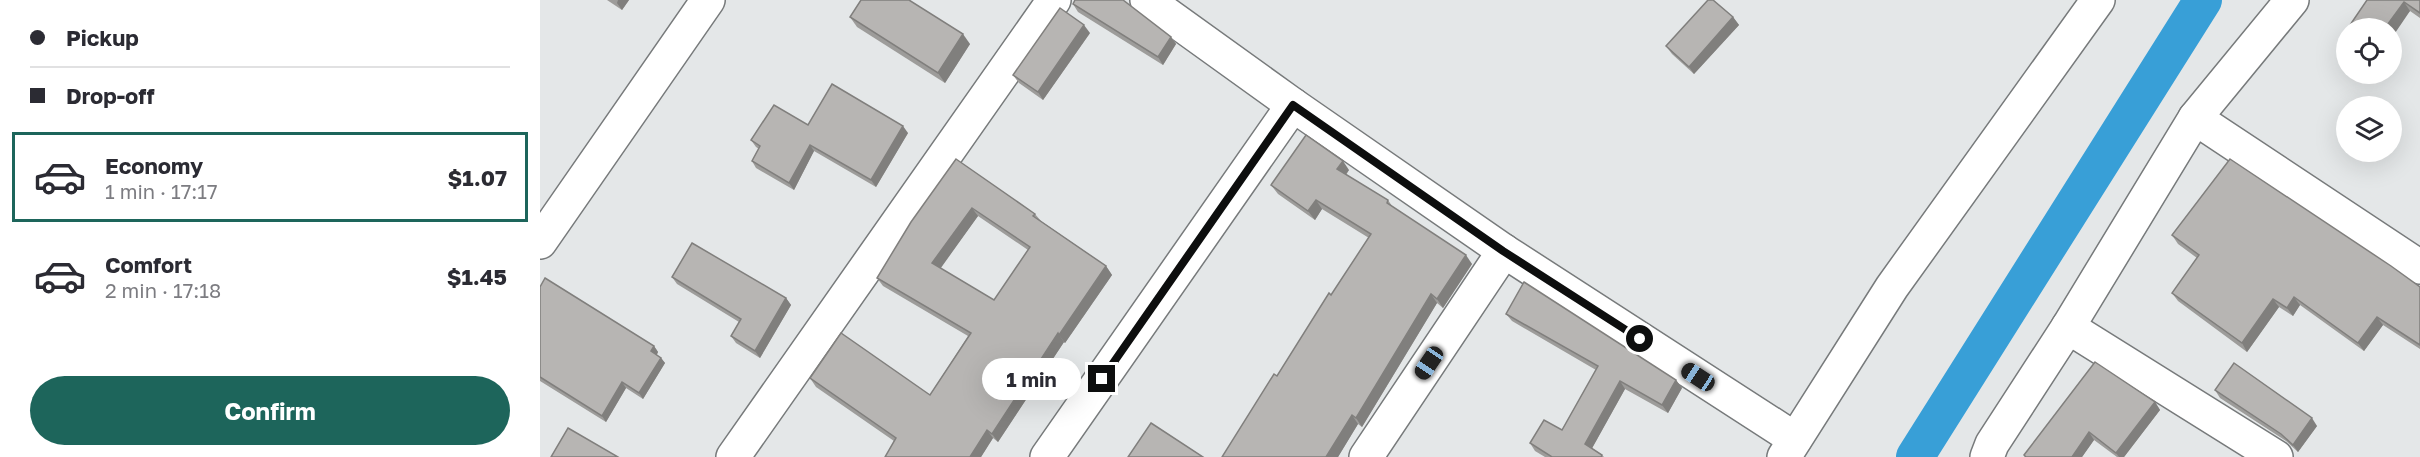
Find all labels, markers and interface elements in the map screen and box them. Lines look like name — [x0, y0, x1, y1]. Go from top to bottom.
map controls — [2336, 18, 2402, 162]
button: locate — [2336, 18, 2402, 84]
text: Pickup — [66, 24, 139, 51]
text: Drop-off — [66, 82, 155, 109]
button: layers — [2336, 96, 2402, 162]
icon: car — [33, 150, 87, 204]
text: Economy — [105, 152, 203, 179]
text: $1.07 — [448, 164, 507, 191]
text: 1 min · 17:17 — [105, 179, 218, 203]
icon: car — [33, 249, 87, 303]
text: Comfort — [105, 251, 192, 278]
text: $1.45 — [447, 263, 507, 290]
text: 2 min · 17:18 — [105, 278, 221, 302]
route start — [1626, 325, 1653, 352]
car — [1411, 343, 1447, 383]
callout: 1 min — [982, 358, 1081, 400]
car — [1678, 360, 1718, 394]
route end — [1088, 365, 1115, 392]
text: 1 min — [1006, 367, 1057, 391]
button: Confirm — [30, 376, 510, 445]

